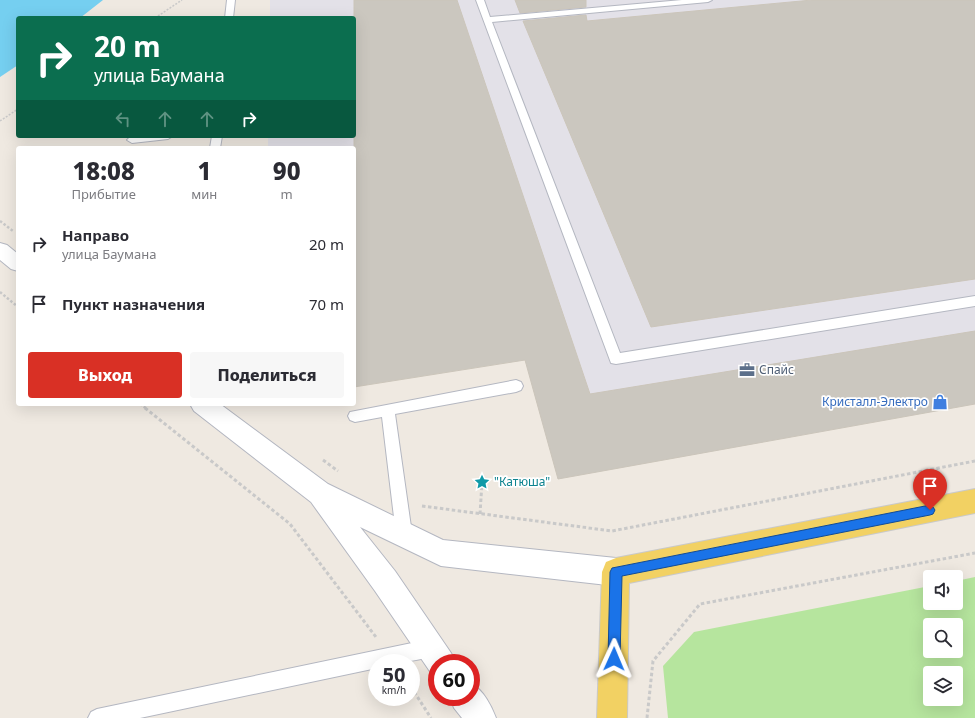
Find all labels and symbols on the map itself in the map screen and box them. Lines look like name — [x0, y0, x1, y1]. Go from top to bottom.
office icon: Спайс — [738, 361, 756, 379]
place label: Спайс — [759, 361, 794, 378]
place label: Кристалл-Электро — [822, 393, 928, 410]
shop icon: Кристалл-Электро — [931, 393, 949, 411]
pin — [913, 469, 947, 510]
place icon: "Катюша" — [473, 473, 491, 491]
place label: "Катюша" — [494, 473, 550, 490]
position arrow — [593, 638, 635, 680]
speed limit sign: 60 — [428, 654, 480, 706]

